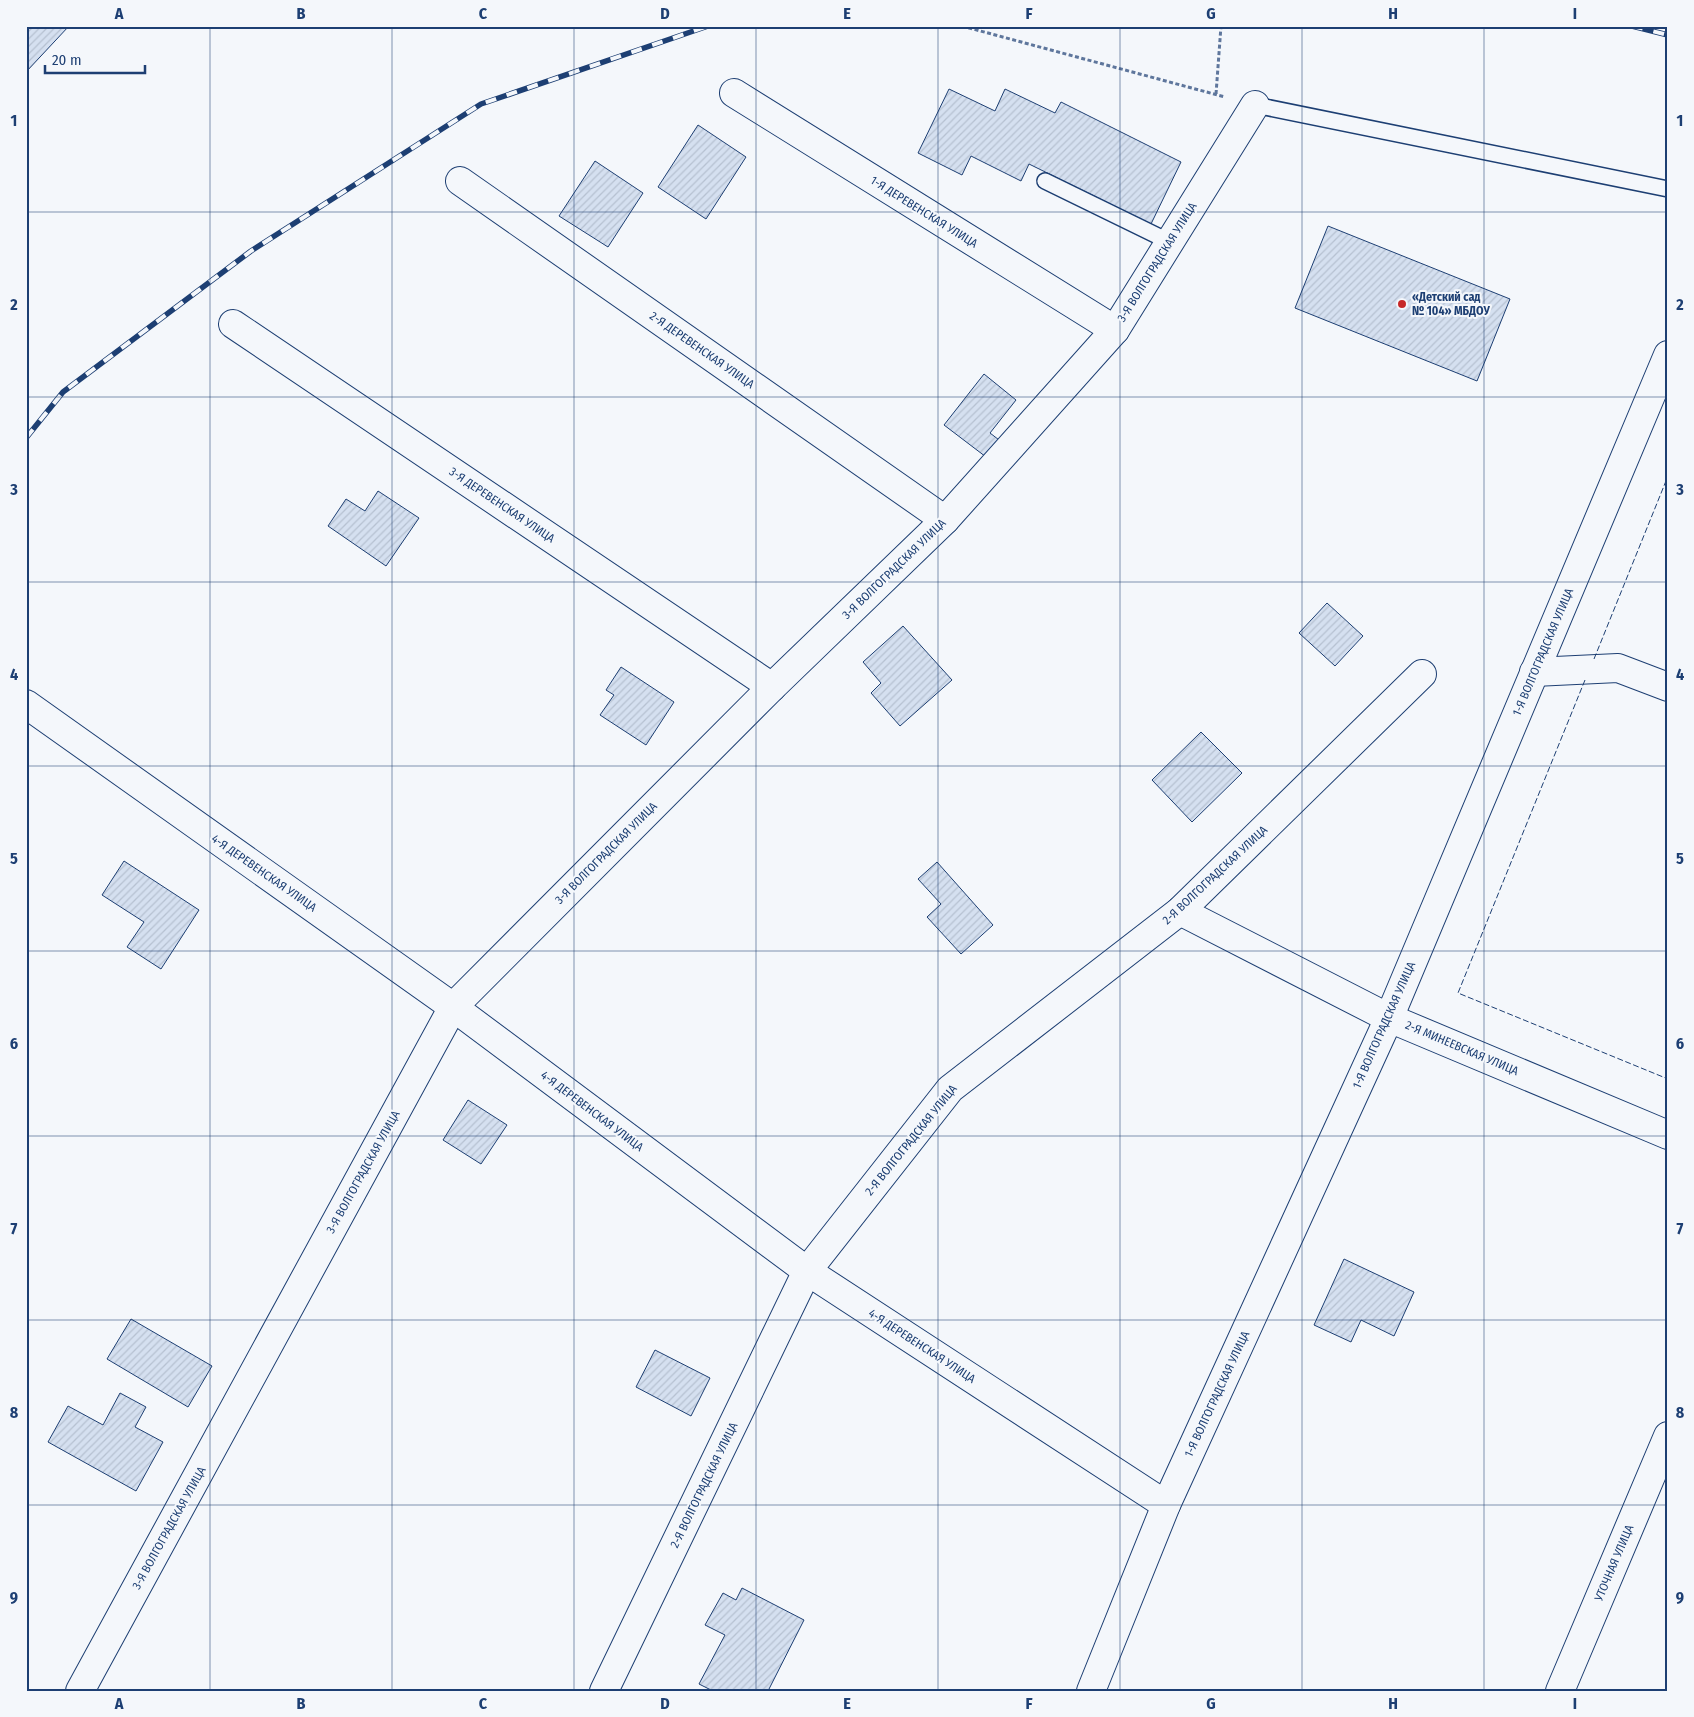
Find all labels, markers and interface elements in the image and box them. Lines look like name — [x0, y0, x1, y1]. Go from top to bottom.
text: A — [114, 4, 124, 23]
text: B — [297, 4, 306, 23]
text: C — [479, 4, 488, 23]
text: D — [660, 4, 670, 23]
text: E — [843, 4, 851, 23]
text: F — [1025, 4, 1033, 23]
text: G — [1206, 4, 1216, 23]
text: H — [1388, 4, 1398, 23]
text: I — [1573, 4, 1577, 23]
scale bar — [45, 42, 145, 74]
text: 20 m — [52, 51, 82, 69]
text: 1 — [11, 111, 17, 130]
text: 1 — [1677, 111, 1683, 130]
street label: 1-Я ДЕРЕВЕНСКАЯ УЛИЦА — [868, 173, 981, 251]
street label: 3-Я ВОЛГОГРАДСКАЯ УЛИЦА — [1114, 199, 1200, 324]
place label: «Детский сад № 104» МБДОУ — [1412, 290, 1491, 318]
text: 2 — [9, 295, 18, 314]
text: 2 — [1675, 295, 1684, 314]
marker: «Детский сад № 104» МБДОУ — [1396, 298, 1408, 310]
street label: 2-Я ДЕРЕВЕНСКАЯ УЛИЦА — [647, 309, 757, 392]
street label: 3-Я ДЕРЕВЕНСКАЯ УЛИЦА — [447, 464, 558, 546]
text: 3 — [9, 480, 18, 499]
text: 3 — [1675, 480, 1684, 499]
street label: 3-Я ВОЛГОГРАДСКАЯ УЛИЦА — [839, 516, 949, 622]
street label: 1-Я ВОЛГОГРАДСКАЯ УЛИЦА — [1510, 585, 1577, 718]
text: 4 — [10, 665, 18, 684]
text: 4 — [1676, 665, 1684, 684]
street label: 3-Я ВОЛГОГРАДСКАЯ УЛИЦА — [552, 799, 660, 907]
street label: 2-Я ВОЛГОГРАДСКАЯ УЛИЦА — [1160, 822, 1271, 927]
street label: 4-Я ДЕРЕВЕНСКАЯ УЛИЦА — [209, 831, 320, 915]
text: 5 — [10, 849, 18, 868]
text: 5 — [1676, 849, 1684, 868]
street label: 1-Я ВОЛГОГРАДСКАЯ УЛИЦА — [1350, 959, 1419, 1091]
street label: 2-Я МИНЕЕВСКАЯ УЛИЦА — [1403, 1018, 1521, 1078]
text: 6 — [10, 1034, 18, 1053]
text: 6 — [1676, 1034, 1684, 1053]
street label: 4-Я ДЕРЕВЕНСКАЯ УЛИЦА — [538, 1068, 647, 1155]
street label: 2-Я ВОЛГОГРАДСКАЯ УЛИЦА — [862, 1081, 960, 1198]
street label: 3-Я ВОЛГОГРАДСКАЯ УЛИЦА — [323, 1108, 403, 1236]
text: 7 — [11, 1219, 18, 1238]
text: 7 — [1677, 1219, 1684, 1238]
street label: 4-Я ДЕРЕВЕНСКАЯ УЛИЦА — [866, 1306, 979, 1386]
street label: 1-Я ВОЛГОГРАДСКАЯ УЛИЦА — [1182, 1328, 1253, 1459]
text: 8 — [10, 1403, 19, 1422]
text: 8 — [1676, 1403, 1685, 1422]
street label: 2-Я ВОЛГОГРАДСКАЯ УЛИЦА — [667, 1419, 741, 1550]
street label: 3-Я ВОЛГОГРАДСКАЯ УЛИЦА — [129, 1464, 209, 1592]
street label: УТОЧНАЯ УЛИЦА — [1591, 1522, 1637, 1604]
text: 9 — [10, 1588, 18, 1607]
text: 9 — [1676, 1588, 1684, 1607]
text: A — [114, 1694, 124, 1713]
text: B — [297, 1694, 306, 1713]
text: C — [479, 1694, 488, 1713]
text: D — [660, 1694, 670, 1713]
text: E — [843, 1694, 851, 1713]
text: F — [1025, 1694, 1033, 1713]
text: G — [1206, 1694, 1216, 1713]
text: H — [1388, 1694, 1398, 1713]
text: I — [1573, 1694, 1577, 1713]

